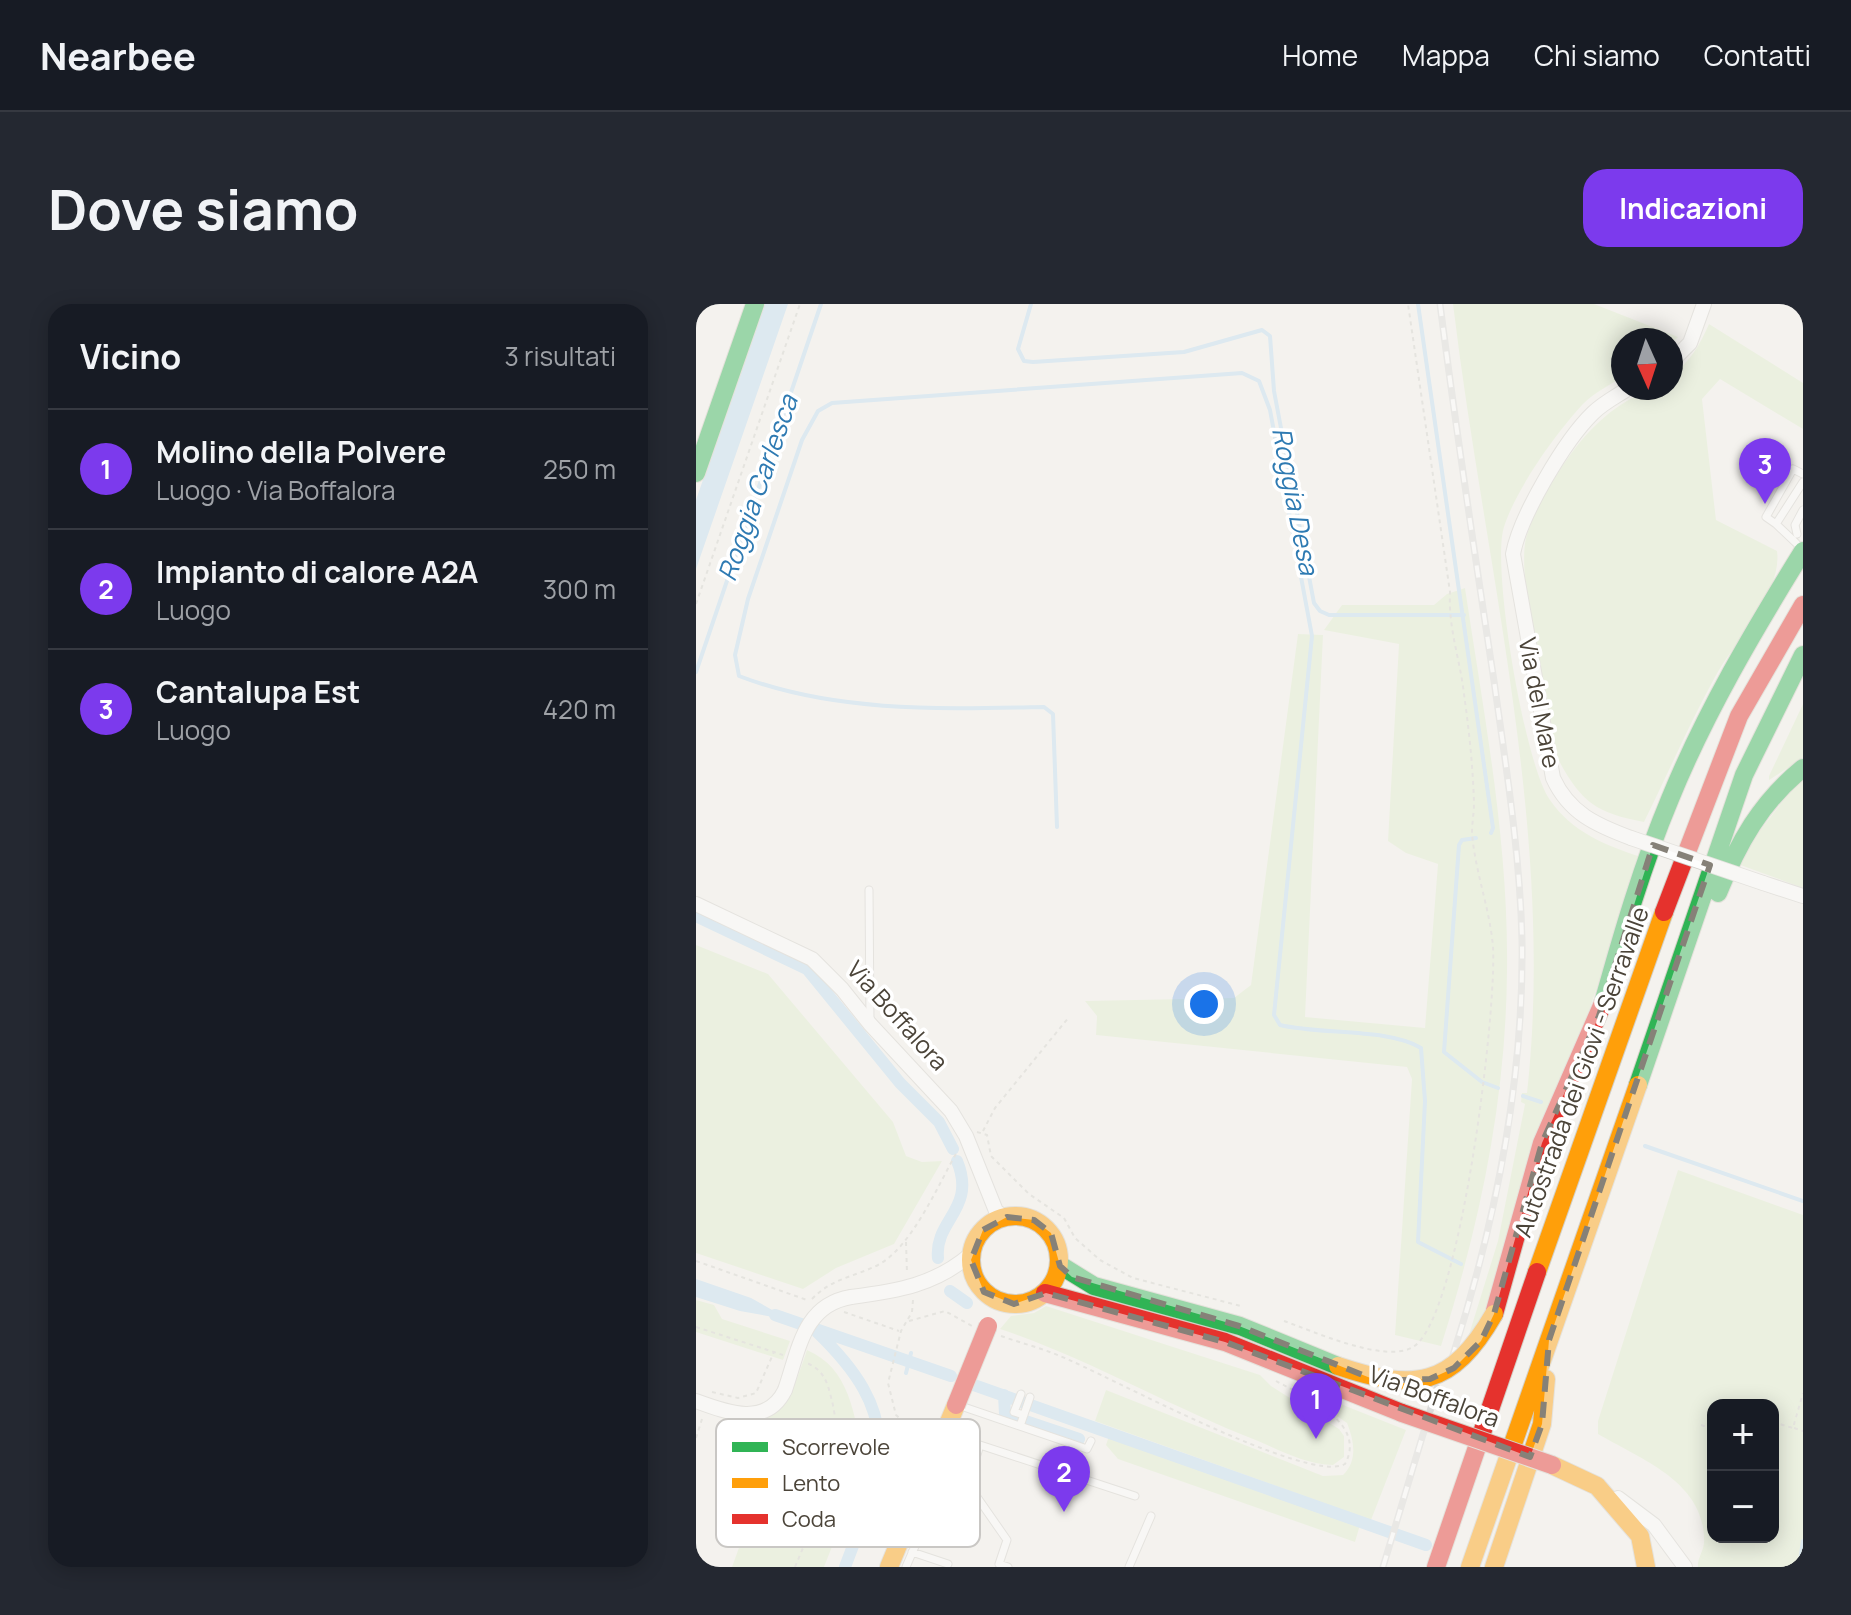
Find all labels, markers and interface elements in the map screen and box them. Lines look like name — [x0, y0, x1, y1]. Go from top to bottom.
text: Nearbee — [40, 29, 196, 81]
text: Home — [1282, 36, 1358, 74]
text: Mappa — [1402, 36, 1490, 74]
text: Chi siamo — [1534, 36, 1660, 74]
text: Contatti — [1704, 36, 1811, 74]
button: Indicazioni — [1583, 169, 1803, 247]
text: Dove siamo — [48, 170, 358, 247]
north arrow — [1611, 328, 1683, 400]
text: Vicino — [80, 333, 181, 379]
text: 3 risultati — [504, 338, 616, 374]
water label: Roggia Carlesca — [708, 388, 806, 585]
water label: Roggia Desa — [1264, 424, 1328, 579]
text: Molino della Polvere — [156, 431, 446, 472]
pin: 3 — [1739, 438, 1791, 504]
text: 1 — [100, 451, 112, 487]
text: 250 m — [543, 451, 616, 487]
text: Luogo · Via Boffalora — [156, 472, 395, 508]
text: Impianto di calore A2A — [156, 551, 478, 592]
text: 2 — [98, 571, 114, 607]
text: 300 m — [543, 571, 616, 607]
text: Luogo — [156, 592, 231, 628]
street label: Via del Mare — [1512, 635, 1569, 771]
text: Cantalupa Est — [156, 671, 360, 712]
text: 3 — [98, 691, 114, 727]
text: 420 m — [543, 691, 616, 727]
text: Luogo — [156, 712, 231, 748]
street label: Autostrada dei Giovi - Serravalle — [1505, 902, 1656, 1241]
street label: Via Boffalora — [840, 953, 956, 1077]
your location — [1184, 984, 1224, 1024]
street label: Via Boffalora — [1365, 1357, 1504, 1434]
pin: 1 — [1290, 1373, 1342, 1439]
map controls — [1707, 1399, 1779, 1543]
button: + — [1707, 1399, 1779, 1471]
legend — [716, 1419, 980, 1547]
text: Scorrevole — [782, 1432, 890, 1462]
pin: 2 — [1038, 1446, 1090, 1512]
text: Lento — [782, 1468, 840, 1498]
button: − — [1707, 1471, 1779, 1543]
text: Coda — [782, 1504, 836, 1534]

